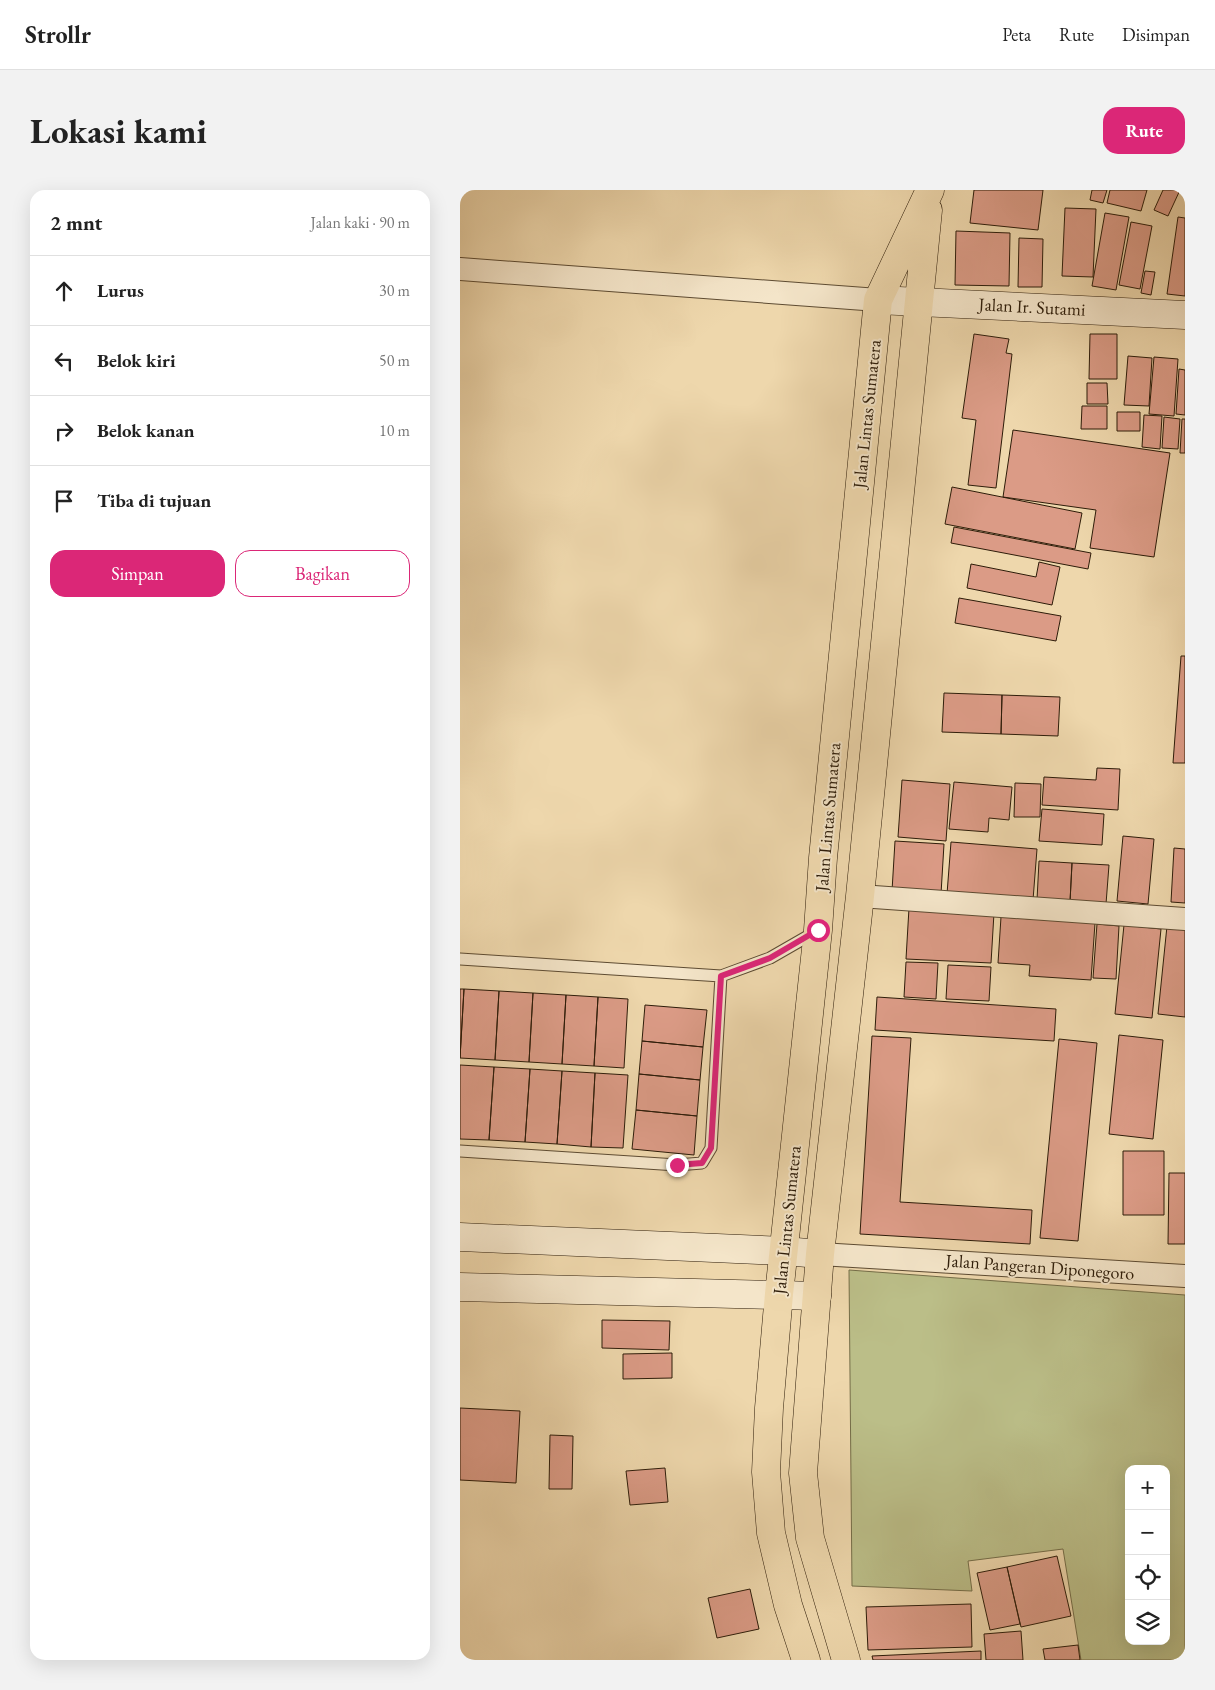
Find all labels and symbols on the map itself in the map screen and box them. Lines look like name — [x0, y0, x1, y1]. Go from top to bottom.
street label: Jalan Ir. Sutami — [976, 292, 1087, 321]
street label: Jalan Lintas Sumatera — [847, 338, 886, 491]
street label: Jalan Lintas Sumatera — [809, 741, 846, 894]
route start — [807, 919, 830, 942]
street label: Jalan Lintas Sumatera — [767, 1144, 806, 1297]
route end — [666, 1154, 689, 1177]
street label: Jalan Pangeran Diponegoro — [943, 1248, 1135, 1285]

